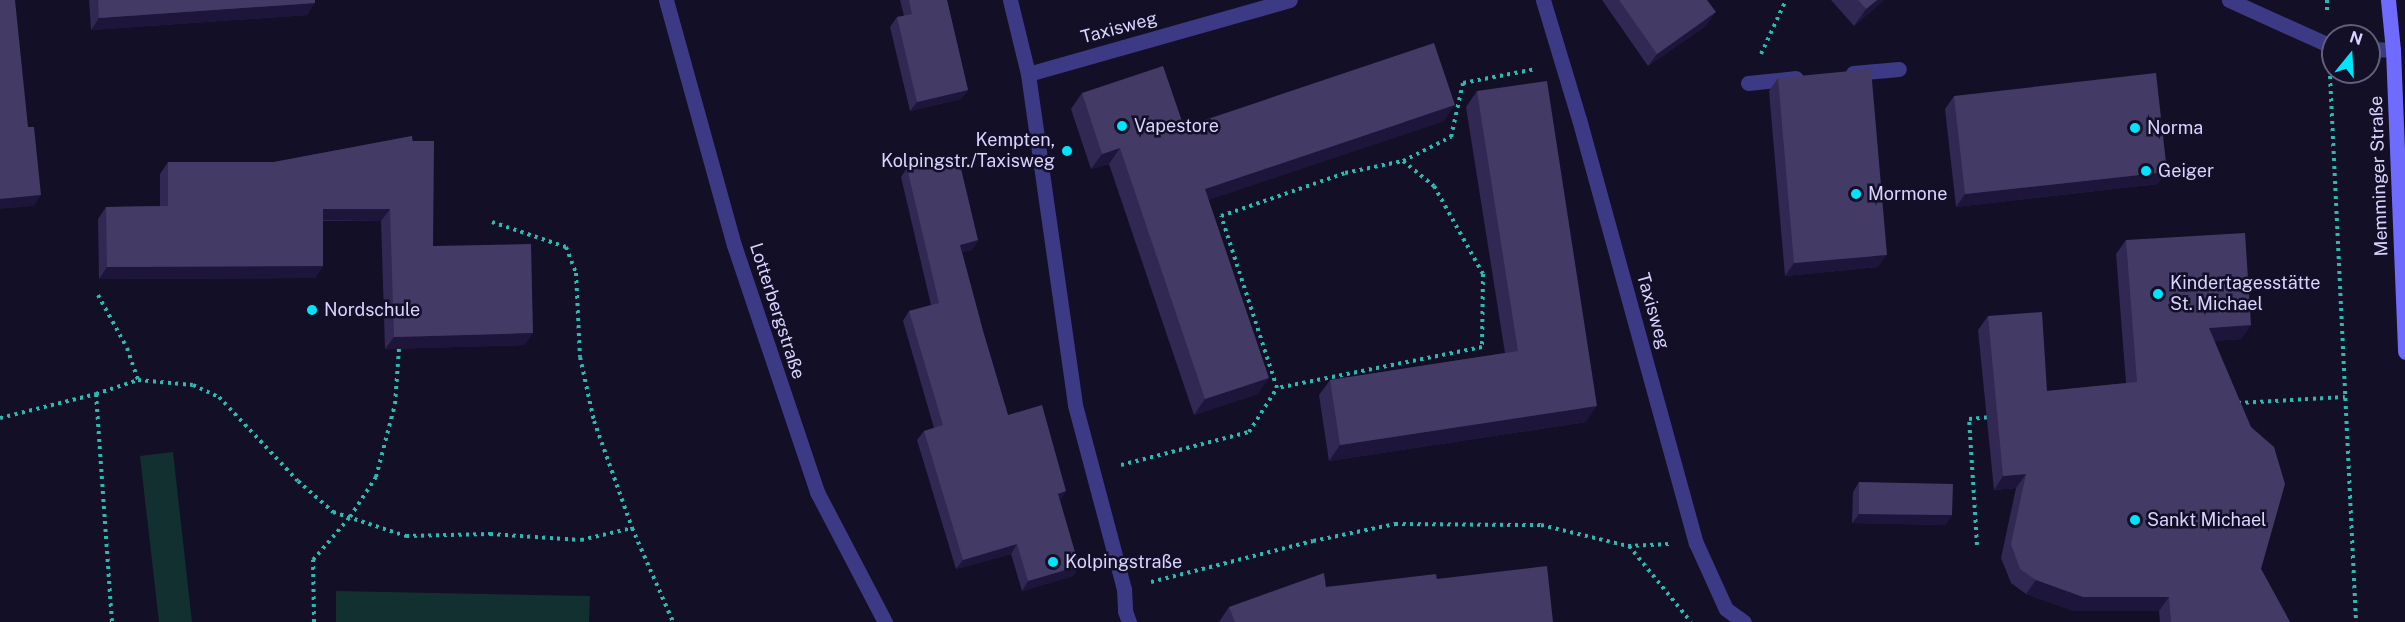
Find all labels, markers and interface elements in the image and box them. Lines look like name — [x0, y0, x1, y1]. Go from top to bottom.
street label: Taxisweg — [1078, 7, 1160, 49]
north arrow — [2321, 24, 2381, 84]
text: N — [2347, 27, 2365, 49]
street label: Memminger Straße — [2365, 95, 2393, 257]
place label: Vapestore — [1134, 115, 1219, 137]
place label: Norma — [2147, 117, 2203, 139]
marker: Vapestore — [1115, 119, 1129, 133]
marker: Norma — [2128, 121, 2142, 135]
place label: Kempten, Kolpingstr./Taxisweg — [881, 130, 1055, 172]
marker: Kempten, Kolpingstr./Taxisweg — [1060, 144, 1074, 158]
place label: Geiger — [2158, 160, 2214, 182]
marker: Geiger — [2139, 164, 2153, 178]
place label: Mormone — [1868, 183, 1947, 205]
marker: Mormone — [1849, 187, 1863, 201]
street label: Lotterbergstraße — [745, 240, 809, 382]
street label: Taxisweg — [1632, 270, 1674, 352]
place label: Kindertagesstätte St. Michael — [2170, 273, 2320, 316]
marker: Kindertagesstätte St. Michael — [2151, 287, 2165, 301]
place label: Nordschule — [324, 299, 420, 321]
marker: Nordschule — [305, 303, 319, 317]
place label: Sankt Michael — [2147, 509, 2267, 531]
marker: Sankt Michael — [2128, 513, 2142, 527]
place label: Kolpingstraße — [1065, 551, 1182, 573]
marker: Kolpingstraße — [1046, 555, 1060, 569]

